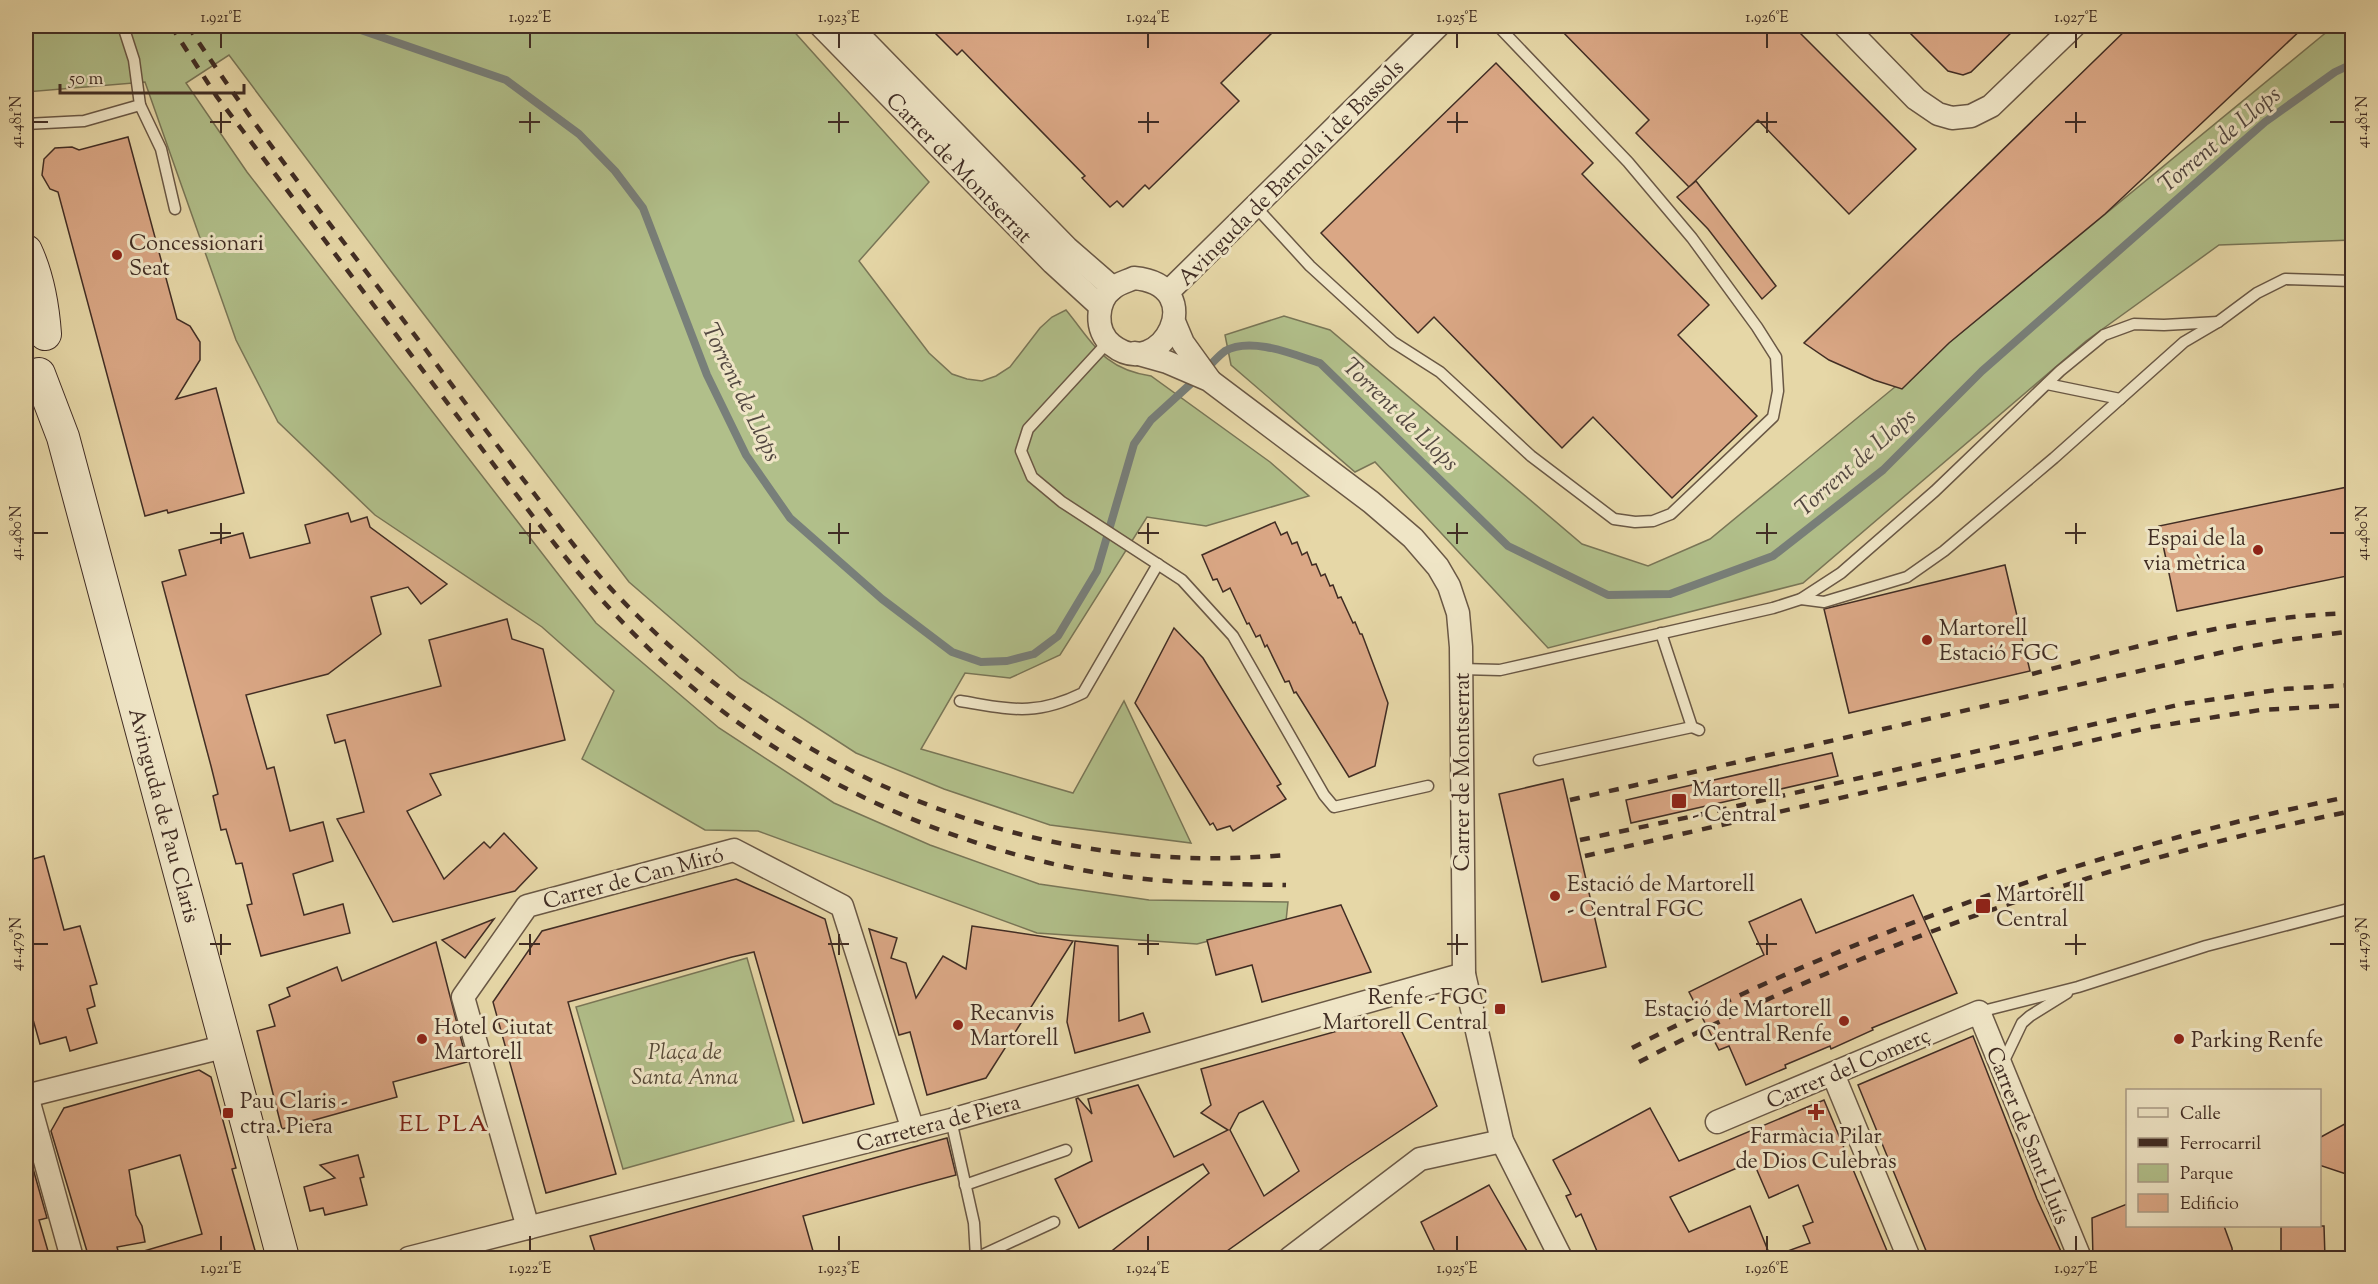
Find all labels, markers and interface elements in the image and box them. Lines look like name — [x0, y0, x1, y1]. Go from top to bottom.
text: 1.921°E — [201, 8, 241, 29]
text: 1.922°E — [509, 8, 551, 29]
text: 1.923°E — [818, 8, 860, 29]
text: 1.924°E — [1126, 8, 1170, 29]
text: 1.925°E — [1437, 8, 1477, 29]
text: 1.926°E — [1745, 8, 1789, 29]
text: 1.927°E — [2054, 8, 2098, 29]
street label: Avinguda de Barnola i de Bassols — [1172, 54, 1413, 295]
scale bar — [60, 57, 244, 95]
text: 50 m — [68, 67, 104, 93]
water label: Torrent de Llops — [2152, 79, 2289, 202]
street label: Carrer de Montserrat — [877, 86, 1039, 252]
text: 41.481°N — [7, 96, 28, 148]
text: 41.481°N — [2353, 96, 2374, 148]
place label: Concessionari Seat — [129, 229, 264, 286]
marker: Concessionari Seat — [110, 248, 124, 262]
water label: Torrent de Llops — [692, 318, 788, 468]
water label: Torrent de Llops — [1334, 351, 1466, 480]
water label: Torrent de Llops — [1788, 401, 1924, 526]
text: 41.480°N — [7, 505, 28, 561]
text: 41.480°N — [2353, 505, 2374, 561]
place label: Espai de la via mètrica — [2143, 524, 2246, 581]
marker: Espai de la via mètrica — [2251, 543, 2265, 557]
place label: Martorell Estació FGC — [1939, 614, 2059, 671]
marker: Martorell Estació FGC — [1920, 633, 1934, 647]
street label: Carrer de Montserrat — [1448, 672, 1480, 872]
street label: Avinguda de Pau Claris — [118, 705, 206, 927]
place label: Martorell - Central — [1692, 775, 1781, 832]
marker: Martorell - Central — [1670, 792, 1688, 810]
street label: Carrer de Can Miró — [540, 840, 728, 919]
place label: Estació de Martorell - Central FGC — [1567, 870, 1755, 927]
place label: Martorell Central — [1996, 880, 2085, 937]
marker: Estació de Martorell - Central FGC — [1548, 889, 1562, 903]
marker: Martorell Central — [1974, 897, 1992, 915]
text: 41.479°N — [7, 917, 28, 971]
text: 41.479°N — [2353, 917, 2374, 971]
place label: Renfe - FGC Martorell Central — [1323, 983, 1488, 1040]
place label: Estació de Martorell Central Renfe — [1644, 995, 1832, 1052]
place label: Recanvis Martorell — [970, 999, 1059, 1056]
marker: Renfe - FGC Martorell Central — [1493, 1002, 1507, 1016]
place label: Hotel Ciutat Martorell — [434, 1013, 553, 1070]
marker: Estació de Martorell Central Renfe — [1837, 1014, 1851, 1028]
marker: Recanvis Martorell — [951, 1018, 965, 1032]
street label: Carrer del Comerç — [1762, 1021, 1936, 1119]
place label: Parking Renfe — [2191, 1026, 2323, 1058]
marker: Hotel Ciutat Martorell — [415, 1032, 429, 1046]
marker: Parking Renfe — [2172, 1032, 2186, 1046]
park label: Plaça de Santa Anna — [632, 1038, 738, 1095]
street label: Carrer de Sant Lluís — [1976, 1042, 2076, 1230]
place label: Pau Claris - ctra. Piera — [240, 1087, 348, 1144]
street label: Carretera de Piera — [853, 1088, 1024, 1162]
legend — [2126, 1089, 2321, 1227]
text: Calle — [2180, 1102, 2221, 1128]
marker: Farmàcia Pilar de Dios Culebras — [1809, 1105, 1823, 1119]
marker: Pau Claris - ctra. Piera — [221, 1106, 235, 1120]
district label: EL PLA — [399, 1108, 489, 1142]
place label: Farmàcia Pilar de Dios Culebras — [1735, 1122, 1897, 1179]
text: Ferrocarril — [2180, 1132, 2261, 1158]
text: Parque — [2180, 1162, 2233, 1188]
text: Edificio — [2180, 1192, 2239, 1218]
text: 1.921°E — [201, 1259, 241, 1280]
text: 1.922°E — [509, 1259, 551, 1280]
text: 1.923°E — [818, 1259, 860, 1280]
text: 1.924°E — [1126, 1259, 1170, 1280]
text: 1.925°E — [1437, 1259, 1477, 1280]
text: 1.926°E — [1745, 1259, 1789, 1280]
text: 1.927°E — [2054, 1259, 2098, 1280]

